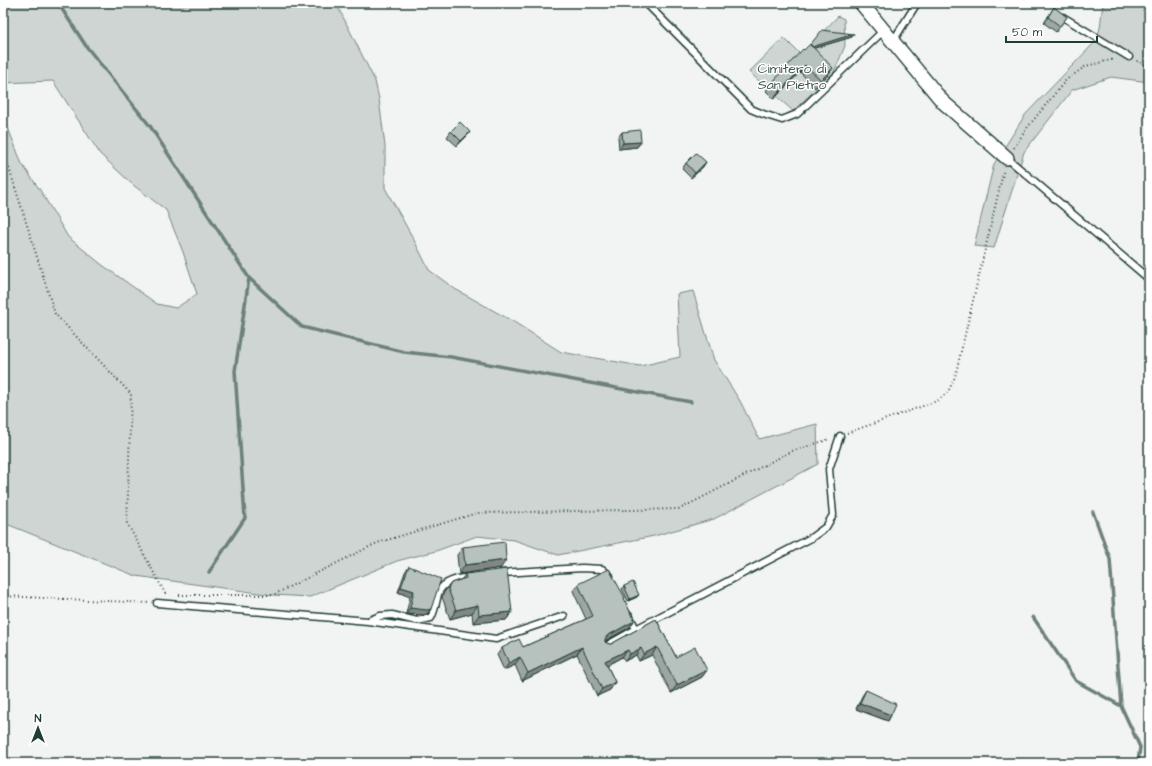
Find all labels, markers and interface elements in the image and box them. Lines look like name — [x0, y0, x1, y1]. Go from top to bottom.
scale bar — [1006, 18, 1097, 44]
text: 50 m — [1012, 24, 1043, 41]
park label: Cimitero di San Pietro — [758, 59, 826, 95]
north arrow — [18, 708, 58, 748]
text: N — [35, 711, 42, 726]

